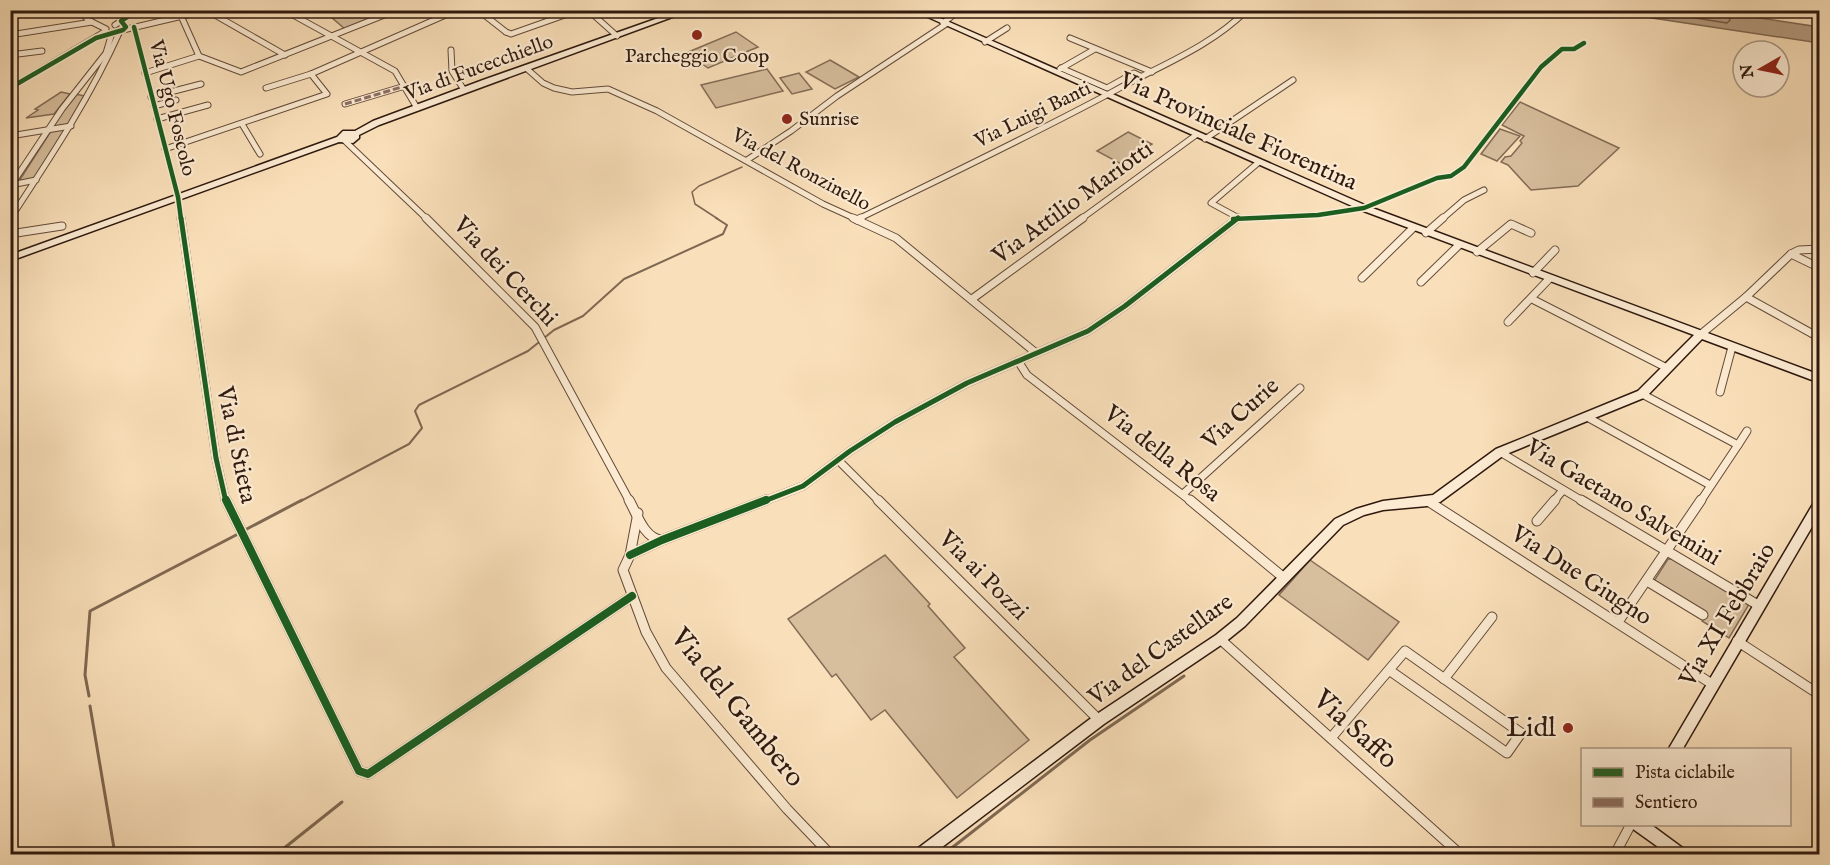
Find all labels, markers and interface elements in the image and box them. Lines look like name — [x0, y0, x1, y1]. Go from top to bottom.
marker: Parcheggio Coop — [690, 28, 704, 42]
street label: Via di Fucecchiello — [400, 29, 557, 107]
street label: Via Ugo Foscolo — [143, 36, 201, 179]
north arrow — [1731, 39, 1791, 99]
place label: Parcheggio Coop — [625, 44, 769, 69]
text: N — [1737, 62, 1759, 80]
street label: Via Provinciale Fiorentina — [1113, 65, 1363, 199]
street label: Via Luigi Banti — [970, 76, 1095, 154]
place label: Sunrise — [799, 107, 859, 132]
marker: Sunrise — [780, 112, 794, 126]
street label: Via del Ronzinello — [726, 122, 875, 217]
street label: Via Attilio Mariotti — [986, 134, 1160, 272]
street label: Via dei Cerchi — [445, 210, 564, 334]
street label: Via Curie — [1195, 371, 1286, 457]
street label: Via di Stieta — [208, 383, 264, 507]
street label: Via della Rosa — [1096, 398, 1227, 510]
street label: Via Gaetano Salvemini — [1519, 432, 1726, 574]
street label: Via Due Giugno — [1504, 518, 1658, 633]
street label: Via ai Pozzi — [931, 524, 1035, 628]
street label: Via XI Febbraio — [1672, 537, 1783, 694]
street label: Via del Castellare — [1082, 587, 1240, 714]
street label: Via del Gambero — [662, 621, 812, 795]
street label: Via Saffo — [1305, 682, 1405, 777]
place label: Lidl — [1506, 711, 1556, 746]
marker: Lidl — [1561, 721, 1575, 735]
legend — [1581, 748, 1791, 826]
text: Pista ciclabile — [1635, 762, 1735, 785]
text: Sentiero — [1635, 792, 1698, 815]

